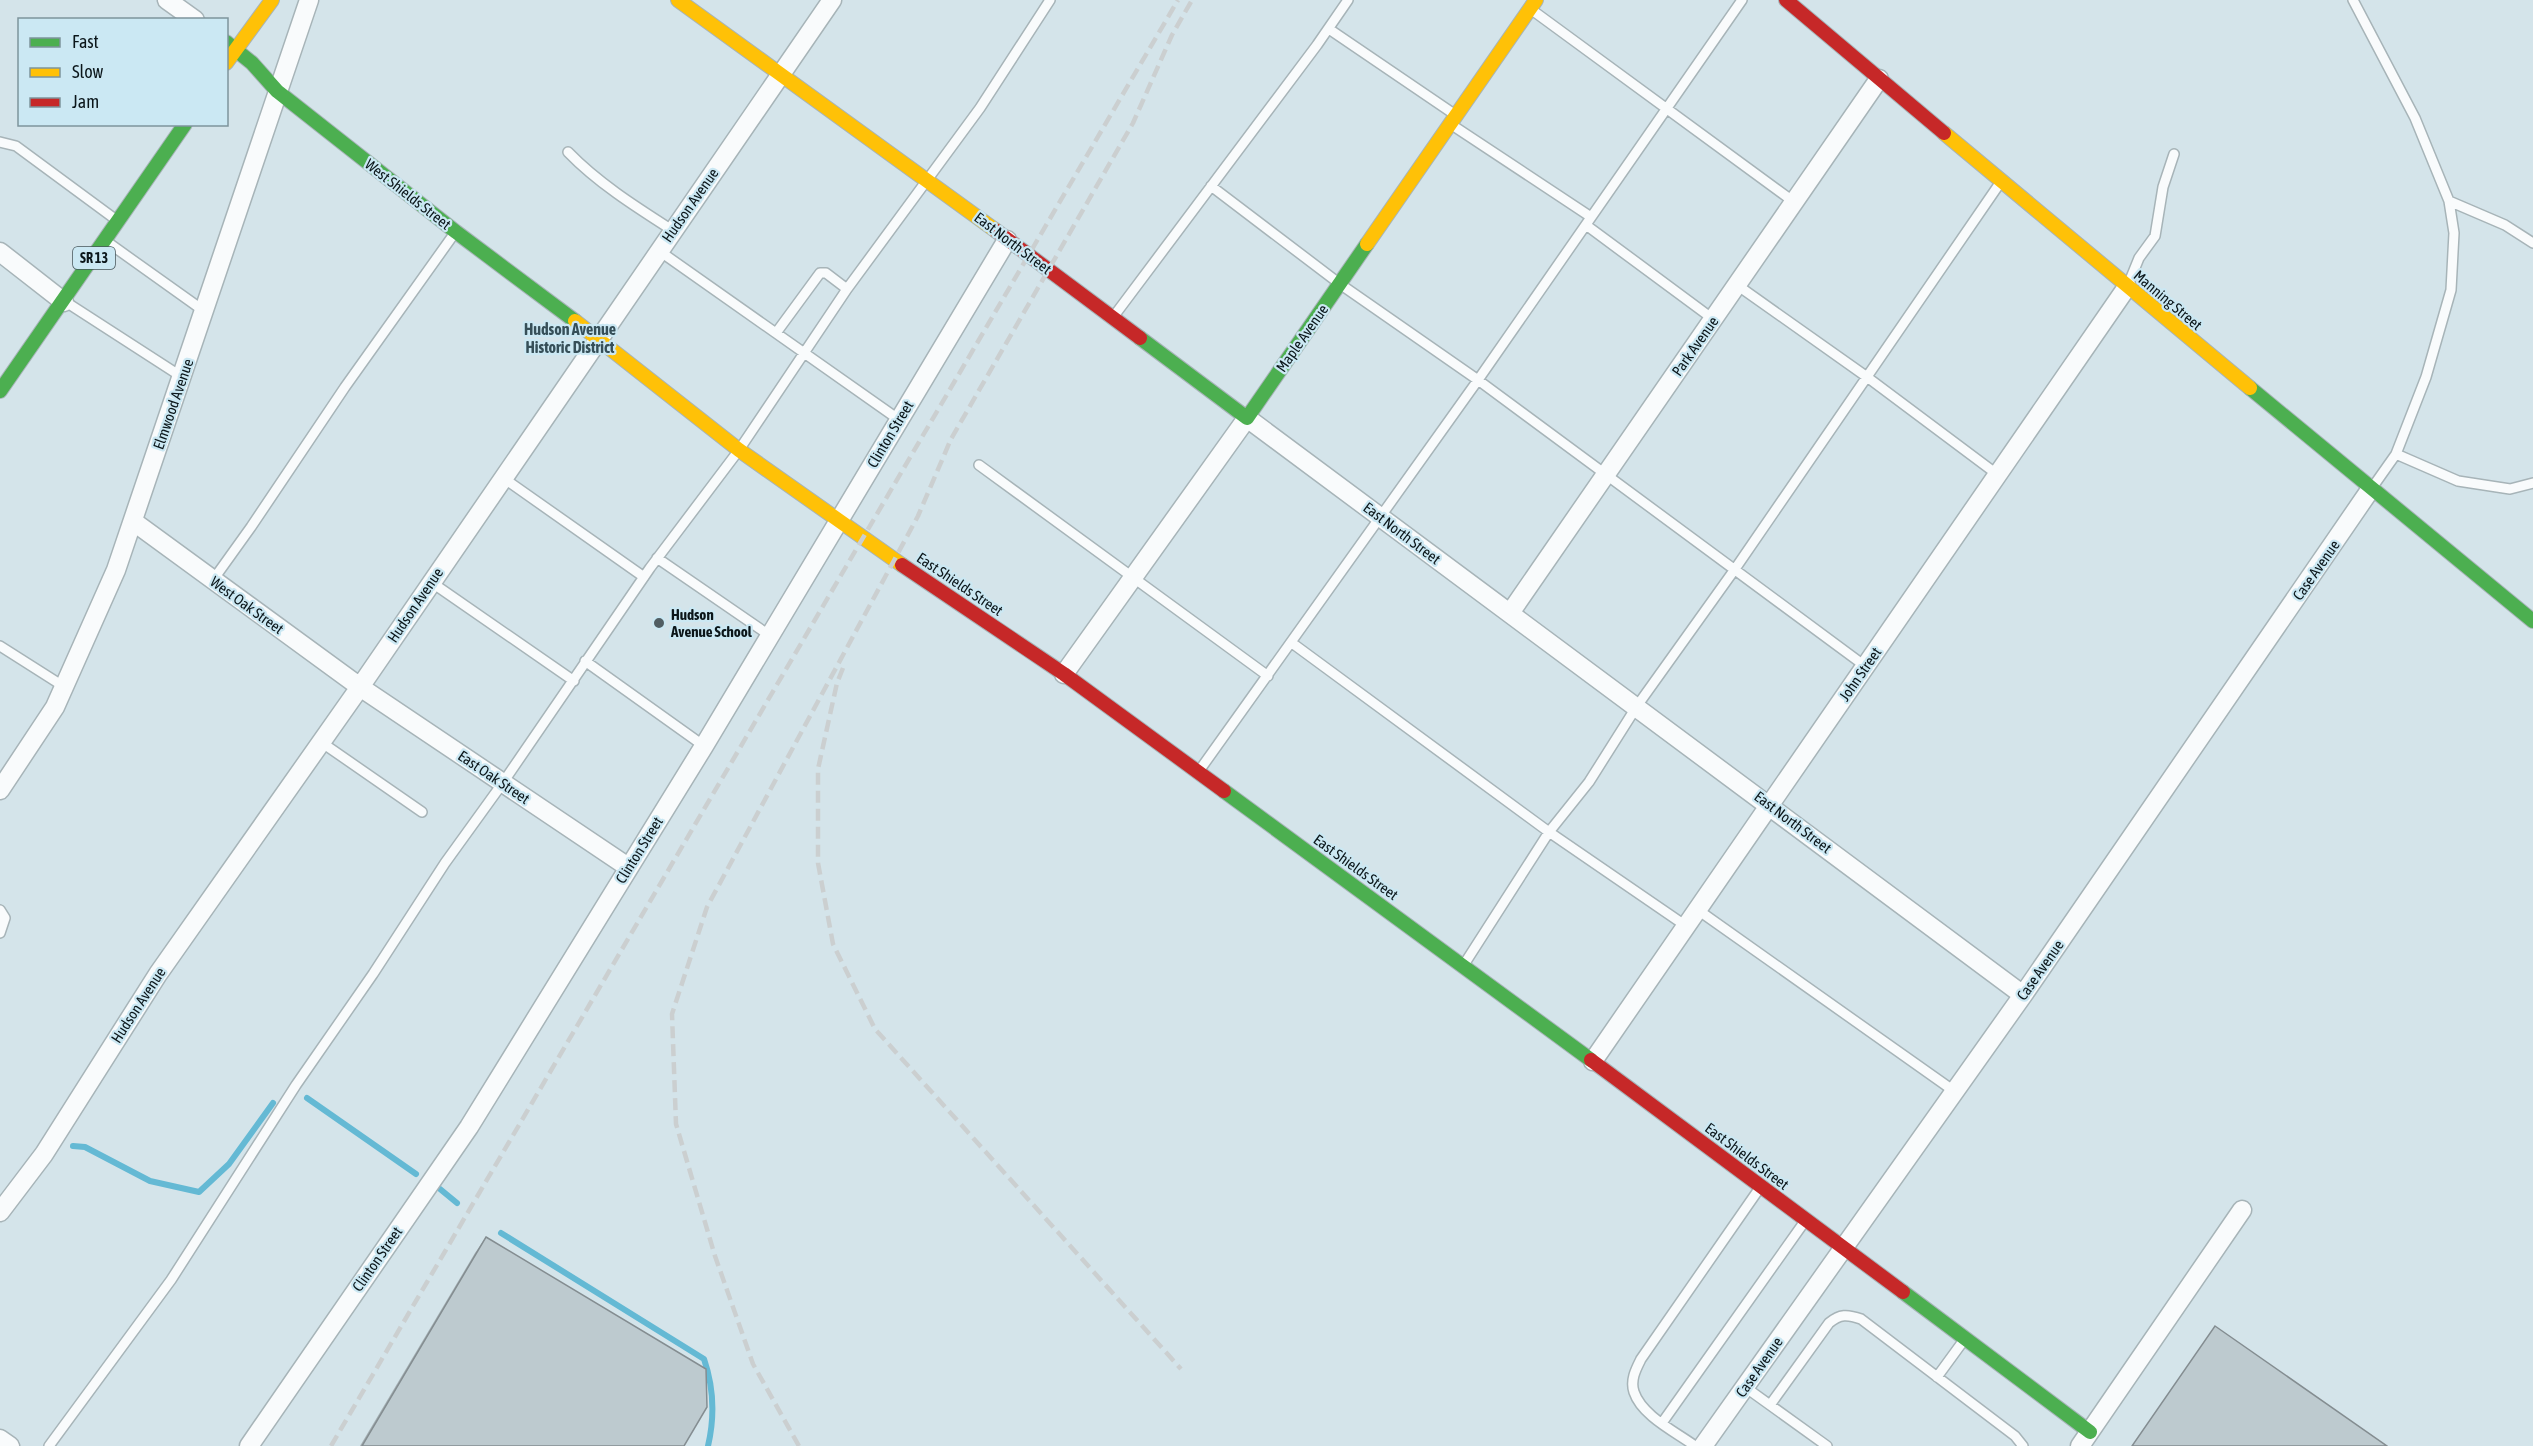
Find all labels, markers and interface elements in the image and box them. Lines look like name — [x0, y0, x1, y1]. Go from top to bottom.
legend — [18, 18, 228, 126]
text: Fast — [72, 31, 99, 52]
text: Slow — [72, 61, 103, 82]
text: Jam — [72, 91, 99, 112]
street label: West Shields Street — [362, 155, 454, 233]
street label: Hudson Avenue — [658, 165, 722, 245]
street label: East North Street — [971, 209, 1055, 277]
road number: SR 13 — [73, 247, 115, 269]
street label: Manning Street — [2130, 267, 2206, 333]
street label: Maple Avenue — [1273, 301, 1332, 375]
street label: Park Avenue — [1668, 313, 1722, 379]
district label: Hudson Avenue Historic District — [524, 320, 616, 356]
street label: Elmwood Avenue — [150, 356, 197, 452]
street label: Clinton Street — [863, 398, 917, 470]
street label: East North Street — [1360, 499, 1444, 567]
street label: Case Avenue — [2289, 537, 2343, 603]
street label: East Shields Street — [914, 549, 1006, 619]
street label: Hudson Avenue — [384, 564, 446, 646]
street label: West Oak Street — [207, 573, 287, 637]
place label: Hudson Avenue School — [670, 606, 753, 640]
marker: Hudson Avenue School — [652, 616, 666, 630]
street label: John Street — [1835, 644, 1885, 704]
street label: East Oak Street — [455, 747, 533, 807]
street label: East North Street — [1751, 788, 1835, 856]
street label: Clinton Street — [612, 814, 666, 886]
street label: East Shields Street — [1311, 831, 1401, 903]
street label: Case Avenue — [2013, 937, 2067, 1003]
street label: Hudson Avenue — [107, 964, 169, 1046]
street label: East Shields Street — [1702, 1119, 1792, 1193]
street label: Clinton Street — [349, 1223, 405, 1295]
street label: Case Avenue — [1732, 1334, 1786, 1400]

